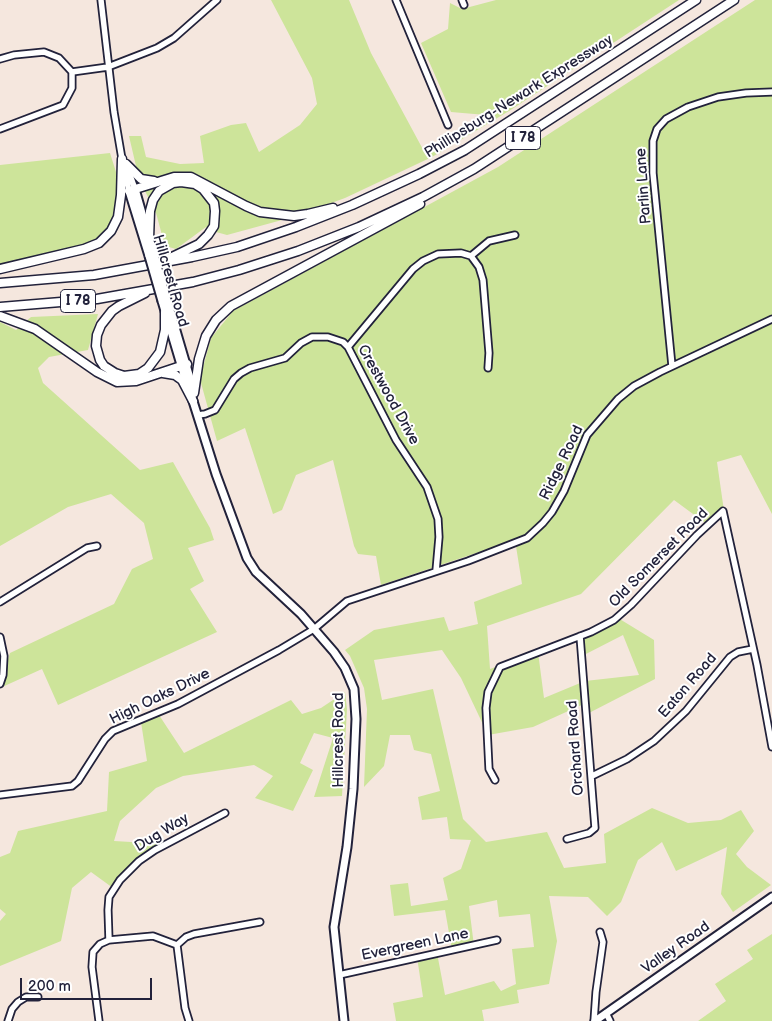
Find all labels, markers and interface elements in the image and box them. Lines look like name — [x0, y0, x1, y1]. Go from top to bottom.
street label: Phillipsburg-Newark Expressway — [422, 31, 616, 163]
road number: I 78 — [506, 126, 540, 150]
street label: Parlin Lane — [632, 147, 656, 225]
street label: Hillcrest Road — [148, 233, 192, 329]
road number: I 78 — [60, 290, 96, 312]
street label: Crestwood Drive — [353, 342, 423, 448]
street label: Ridge Road — [536, 423, 588, 503]
street label: Old Somerset Road — [606, 505, 712, 611]
street label: Eaton Road — [655, 650, 721, 722]
street label: High Oaks Drive — [107, 665, 213, 729]
street label: Hillcrest Road — [330, 692, 348, 788]
street label: Orchard Road — [564, 700, 588, 796]
street label: Dug Way — [132, 810, 192, 856]
street label: Valley Road — [638, 918, 714, 978]
street label: Evergreen Lane — [360, 925, 470, 965]
scale bar — [22, 968, 155, 1000]
text: 200 m — [28, 977, 71, 996]

